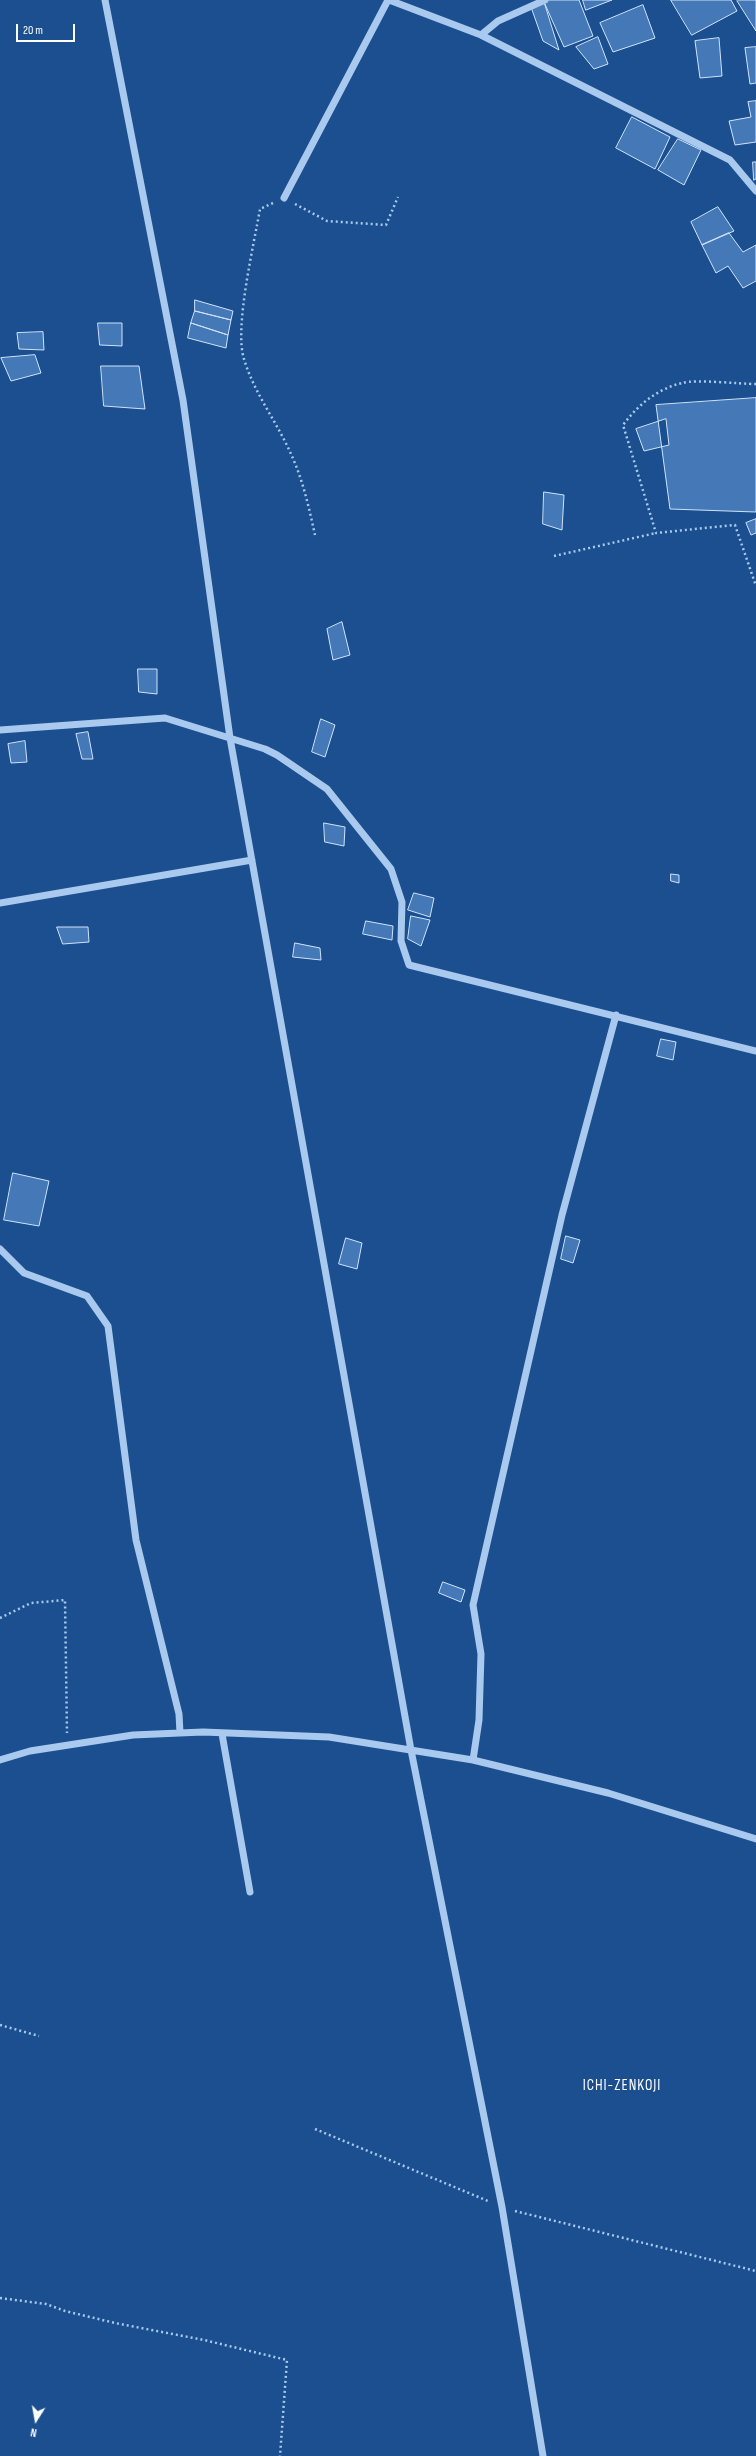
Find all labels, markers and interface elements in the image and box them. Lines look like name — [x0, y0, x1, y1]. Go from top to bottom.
scale bar — [18, 16, 77, 42]
text: 20 m — [23, 23, 43, 38]
district label: ICHI-ZENKOJI — [583, 2077, 661, 2095]
north arrow — [16, 2400, 56, 2440]
text: N — [29, 2425, 38, 2439]

